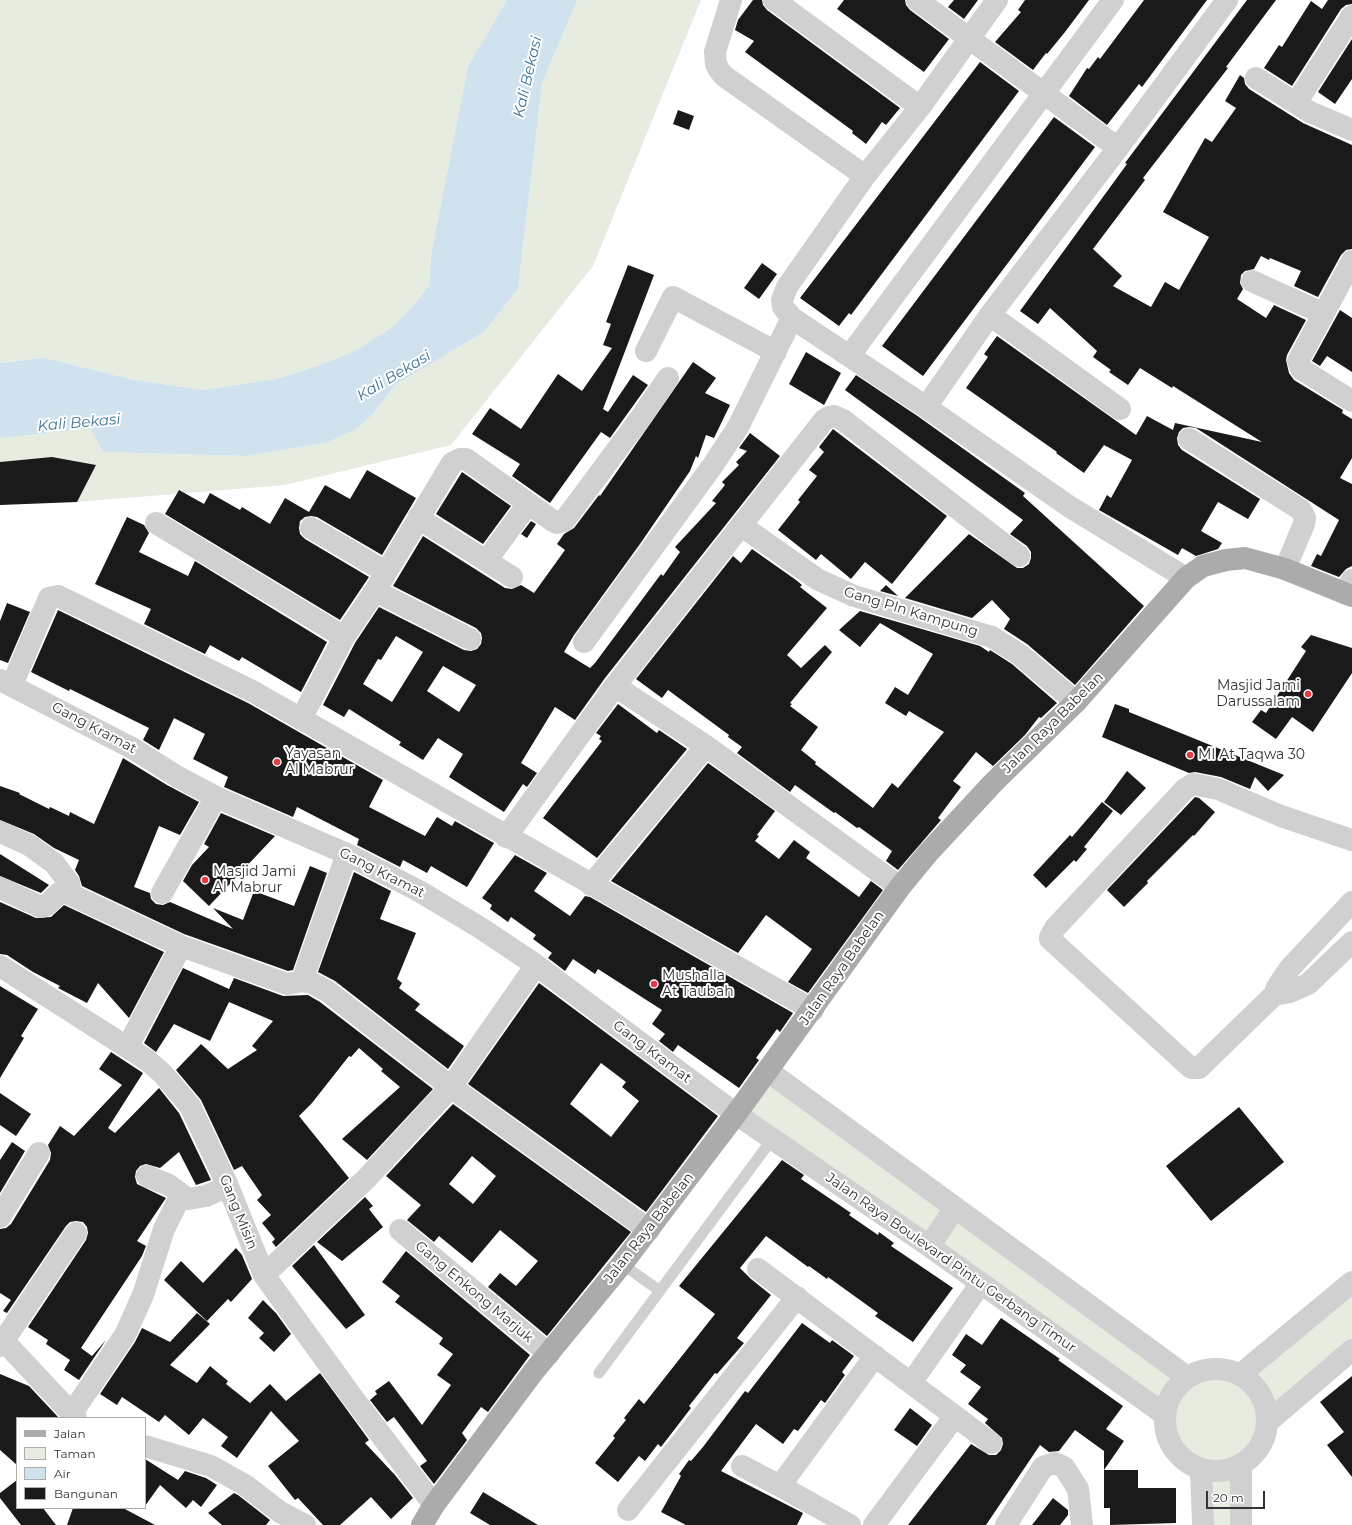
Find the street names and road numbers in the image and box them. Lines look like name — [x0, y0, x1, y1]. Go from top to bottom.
street label: Gang Pln Kampung — [842, 584, 980, 640]
street label: Jalan Raya Babelan — [999, 669, 1107, 777]
street label: Gang Kramat — [49, 699, 139, 757]
street label: Gang Kramat — [336, 844, 428, 902]
street label: Jalan Raya Babelan — [796, 907, 888, 1029]
street label: Gang Kramat — [610, 1017, 694, 1087]
street label: Jalan Raya Babelan — [601, 1169, 697, 1287]
street label: Jalan Raya Boulevard Pintu Gerbang Timur — [823, 1170, 1079, 1356]
street label: Gang Misin — [215, 1172, 261, 1252]
street label: Gang Enkong Marjuk — [412, 1238, 536, 1346]

